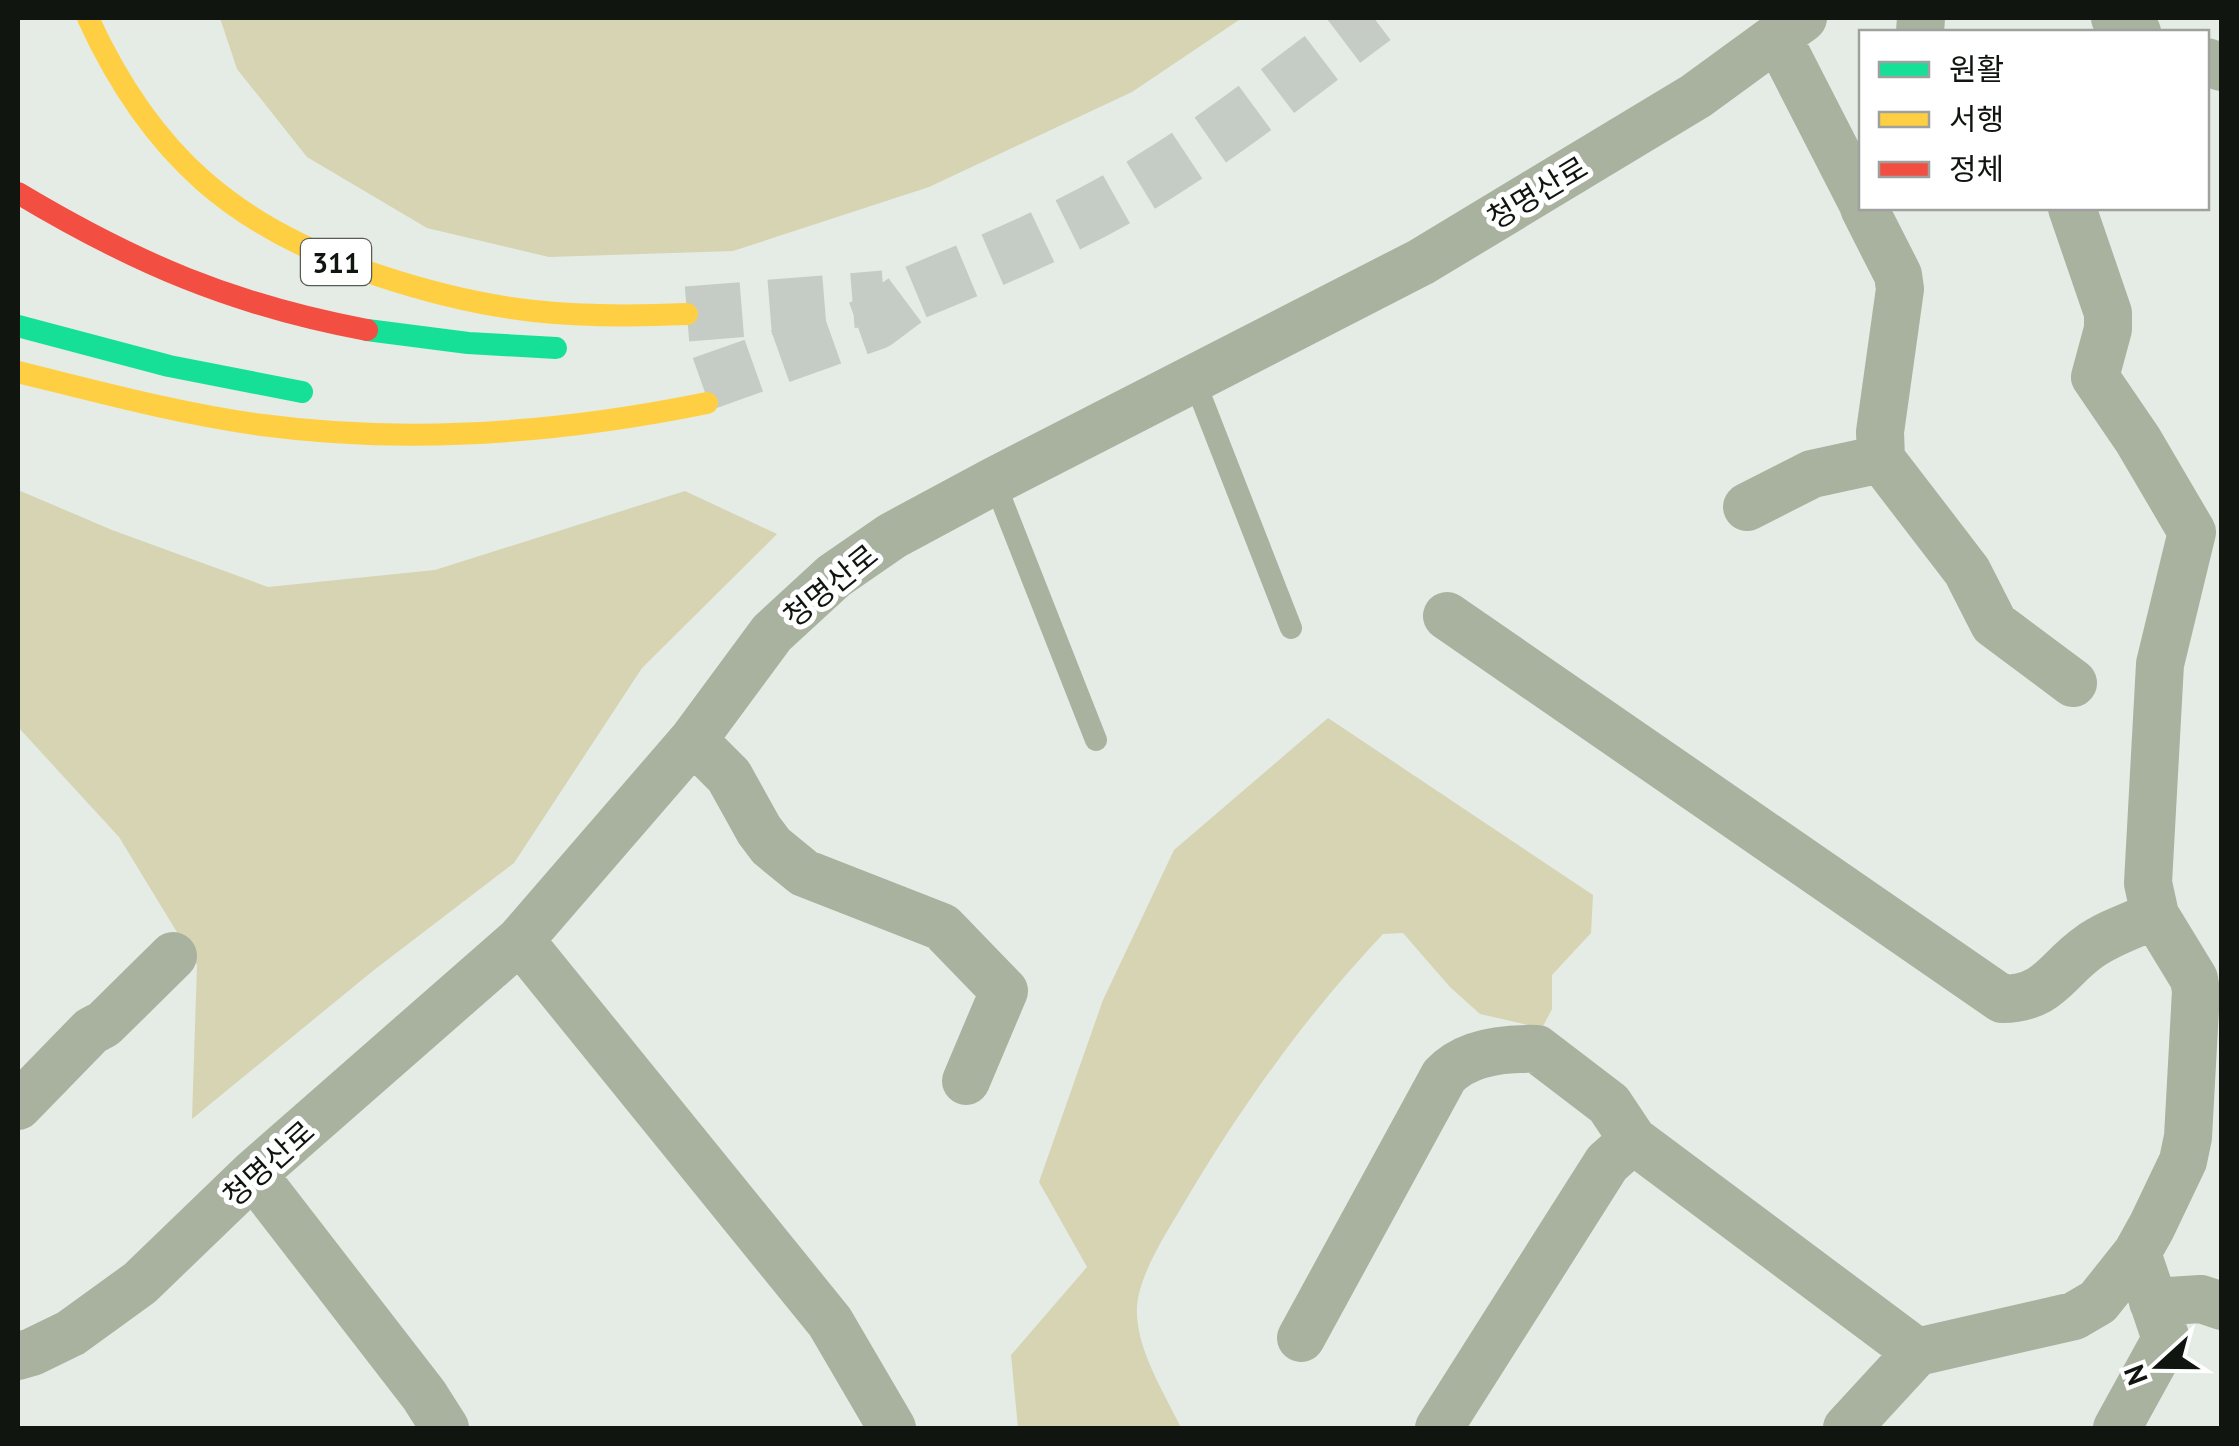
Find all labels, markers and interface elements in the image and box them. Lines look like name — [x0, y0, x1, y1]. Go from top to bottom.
legend — [1859, 30, 2209, 210]
text: 원활 — [1949, 49, 2004, 88]
text: 서행 — [1949, 99, 2004, 138]
street label: 청명산로 — [1480, 147, 1594, 237]
text: 정체 — [1949, 149, 2004, 188]
road number: 311 — [301, 239, 371, 285]
street label: 청명산로 — [775, 535, 885, 635]
street label: 청명산로 — [214, 1112, 322, 1214]
north arrow — [2109, 1316, 2209, 1416]
text: N — [2115, 1360, 2156, 1390]

